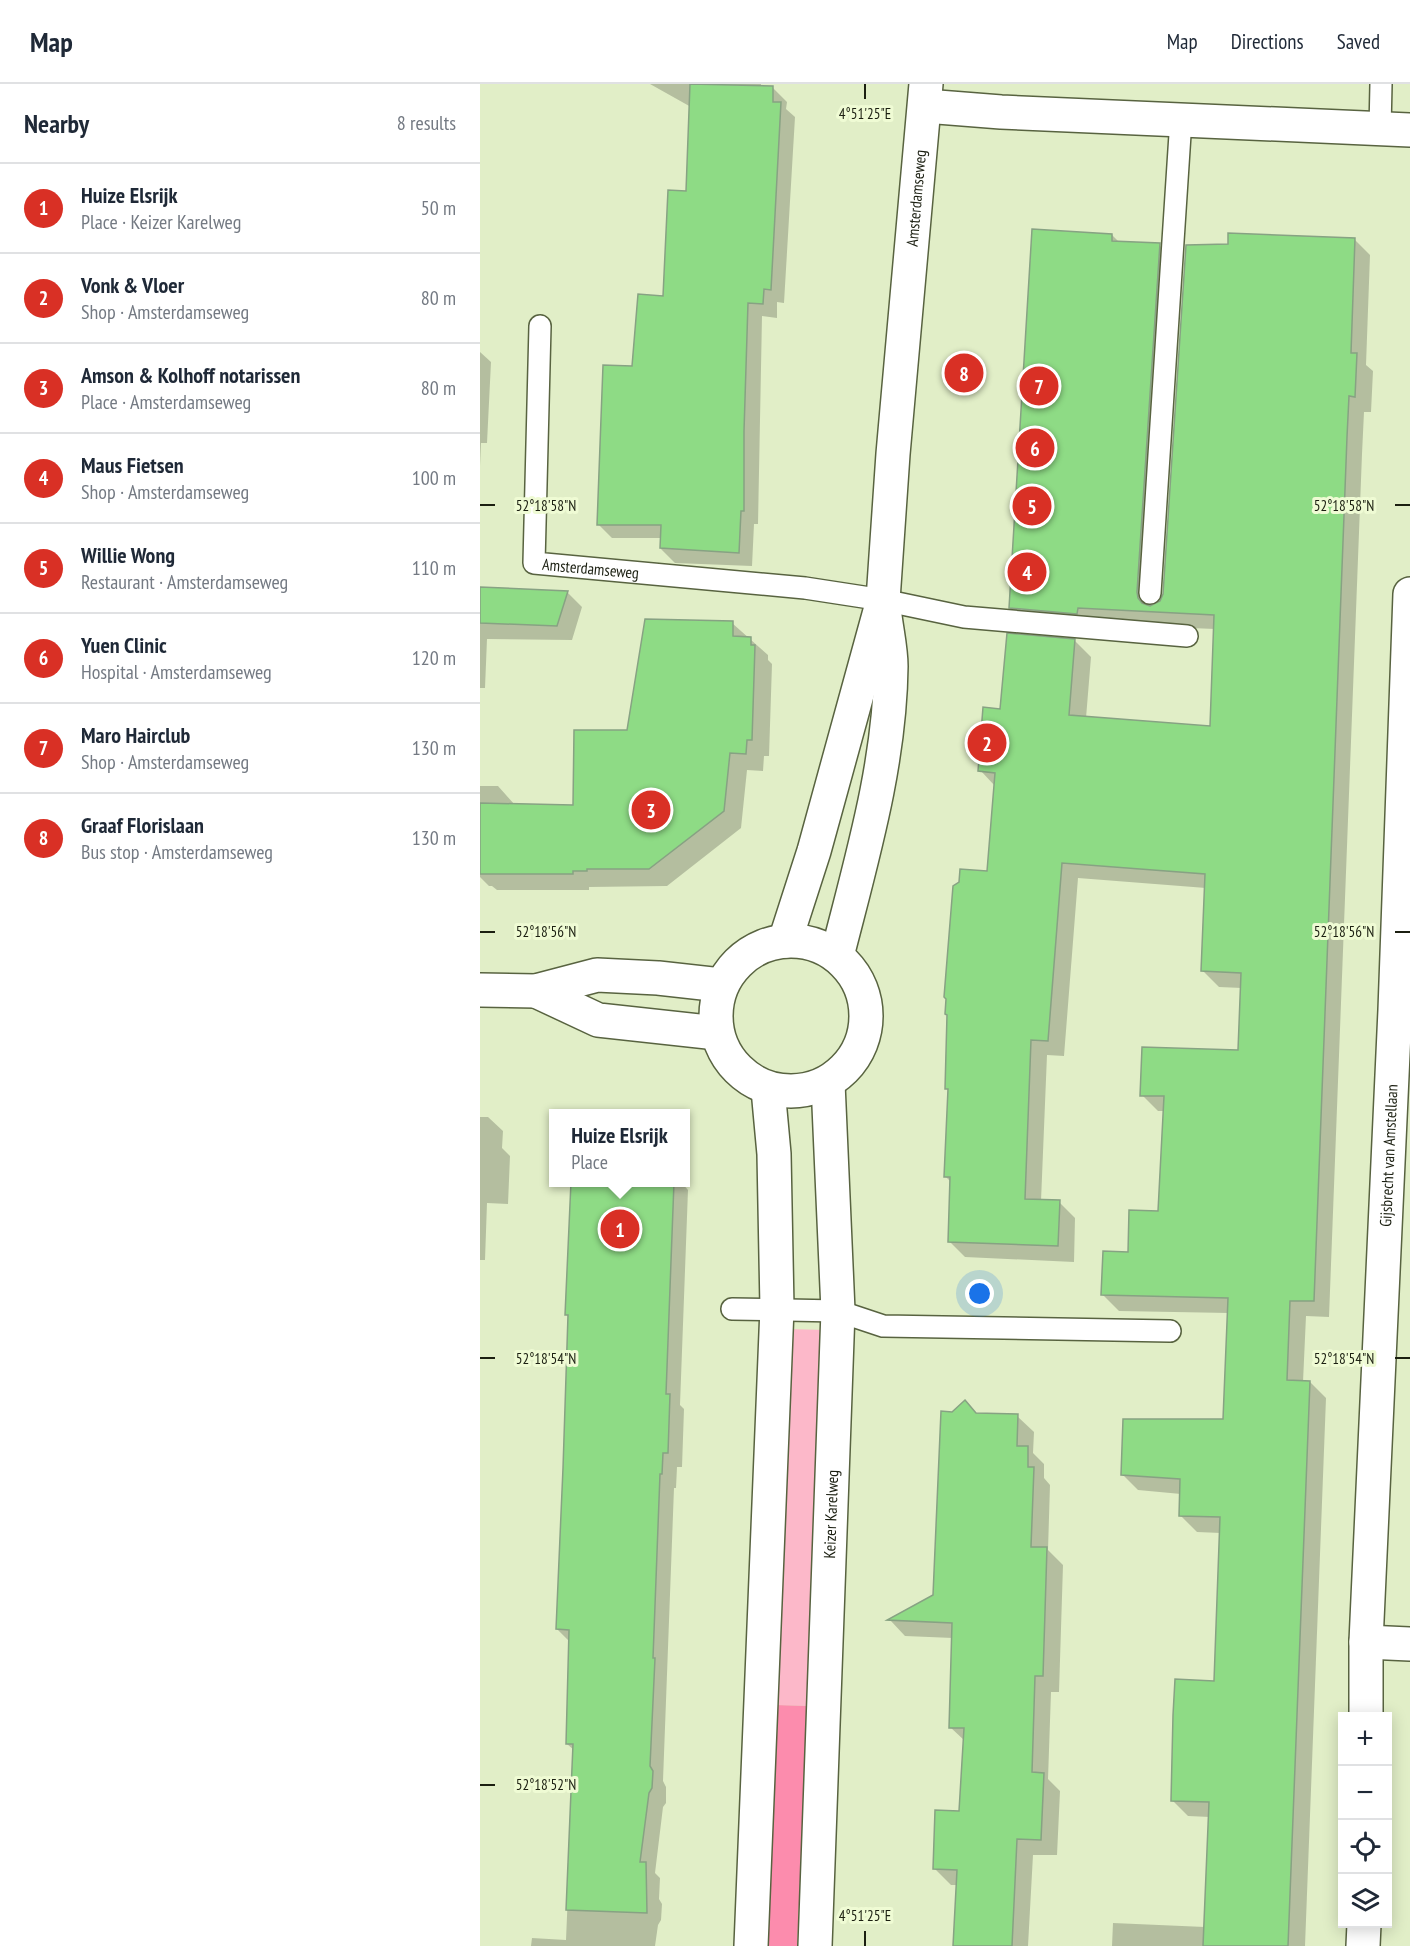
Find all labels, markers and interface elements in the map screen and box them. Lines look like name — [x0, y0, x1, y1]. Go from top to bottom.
text: Map — [30, 23, 73, 60]
text: Map — [1167, 28, 1198, 55]
text: Directions — [1231, 28, 1304, 55]
text: Saved — [1337, 28, 1380, 55]
text: 4°51'25"E — [839, 104, 891, 123]
text: Nearby — [24, 107, 89, 140]
text: 8 results — [397, 110, 456, 136]
street label: Amsterdamseweg — [902, 149, 930, 247]
text: Huize Elsrijk — [81, 181, 178, 209]
text: 1 — [39, 195, 48, 221]
text: 50 m — [421, 195, 456, 221]
text: Place · Keizer Karelweg — [81, 209, 241, 235]
text: Vonk & Vloer — [81, 271, 184, 299]
text: 2 — [39, 285, 48, 311]
text: 80 m — [421, 285, 456, 311]
text: Shop · Amsterdamseweg — [81, 299, 249, 325]
pin: 8 — [944, 350, 984, 396]
text: Amson & Kolhoff notarissen — [81, 361, 300, 389]
pin: 7 — [1020, 364, 1058, 408]
text: 3 — [39, 375, 48, 401]
text: 80 m — [421, 375, 456, 401]
text: Place · Amsterdamseweg — [81, 389, 251, 415]
pin: 6 — [1016, 426, 1054, 470]
text: Maus Fietsen — [81, 451, 184, 479]
text: 4 — [39, 465, 48, 491]
text: 100 m — [412, 465, 456, 491]
text: Shop · Amsterdamseweg — [81, 479, 249, 505]
pin: 5 — [1012, 484, 1052, 528]
text: 52°18'58"N — [516, 496, 576, 515]
text: 52°18'58"N — [1314, 496, 1374, 515]
text: Willie Wong — [81, 541, 175, 569]
pin: 4 — [1008, 550, 1046, 594]
street label: Amsterdamseweg — [541, 554, 640, 583]
text: 5 — [39, 555, 48, 581]
text: 110 m — [412, 555, 456, 581]
text: Restaurant · Amsterdamseweg — [81, 569, 288, 595]
text: Yuen Clinic — [81, 631, 167, 659]
text: 6 — [39, 645, 48, 671]
text: 120 m — [412, 645, 456, 671]
text: Hospital · Amsterdamseweg — [81, 659, 272, 685]
pin: 2 — [968, 720, 1006, 766]
text: Maro Hairclub — [81, 721, 190, 749]
text: 7 — [39, 735, 48, 761]
text: 130 m — [412, 735, 456, 761]
text: Shop · Amsterdamseweg — [81, 749, 249, 775]
pin: 3 — [632, 788, 670, 832]
text: Graaf Florislaan — [81, 811, 204, 839]
text: 8 — [39, 825, 48, 851]
text: 130 m — [412, 825, 456, 851]
text: Bus stop · Amsterdamseweg — [81, 839, 273, 865]
text: 52°18'56"N — [516, 922, 576, 941]
text: 52°18'56"N — [1314, 922, 1374, 941]
street label: Gijsbrecht van Amstellaan — [1375, 1084, 1402, 1227]
popup — [549, 1109, 690, 1187]
text: Huize Elsrijk — [571, 1121, 668, 1149]
text: Place — [571, 1149, 608, 1175]
pin: 1 — [600, 1206, 640, 1252]
your location — [965, 1279, 994, 1308]
text: 52°18'54"N — [516, 1349, 576, 1368]
text: 52°18'54"N — [1314, 1349, 1374, 1368]
street label: Keizer Karelweg — [819, 1470, 842, 1559]
map controls — [1338, 1712, 1392, 1928]
button: + — [1338, 1712, 1392, 1766]
button: − — [1338, 1766, 1392, 1820]
text: 52°18'52"N — [516, 1775, 576, 1794]
button: locate — [1338, 1820, 1392, 1874]
button: layers — [1338, 1874, 1392, 1928]
text: 4°51'25"E — [839, 1906, 891, 1925]

